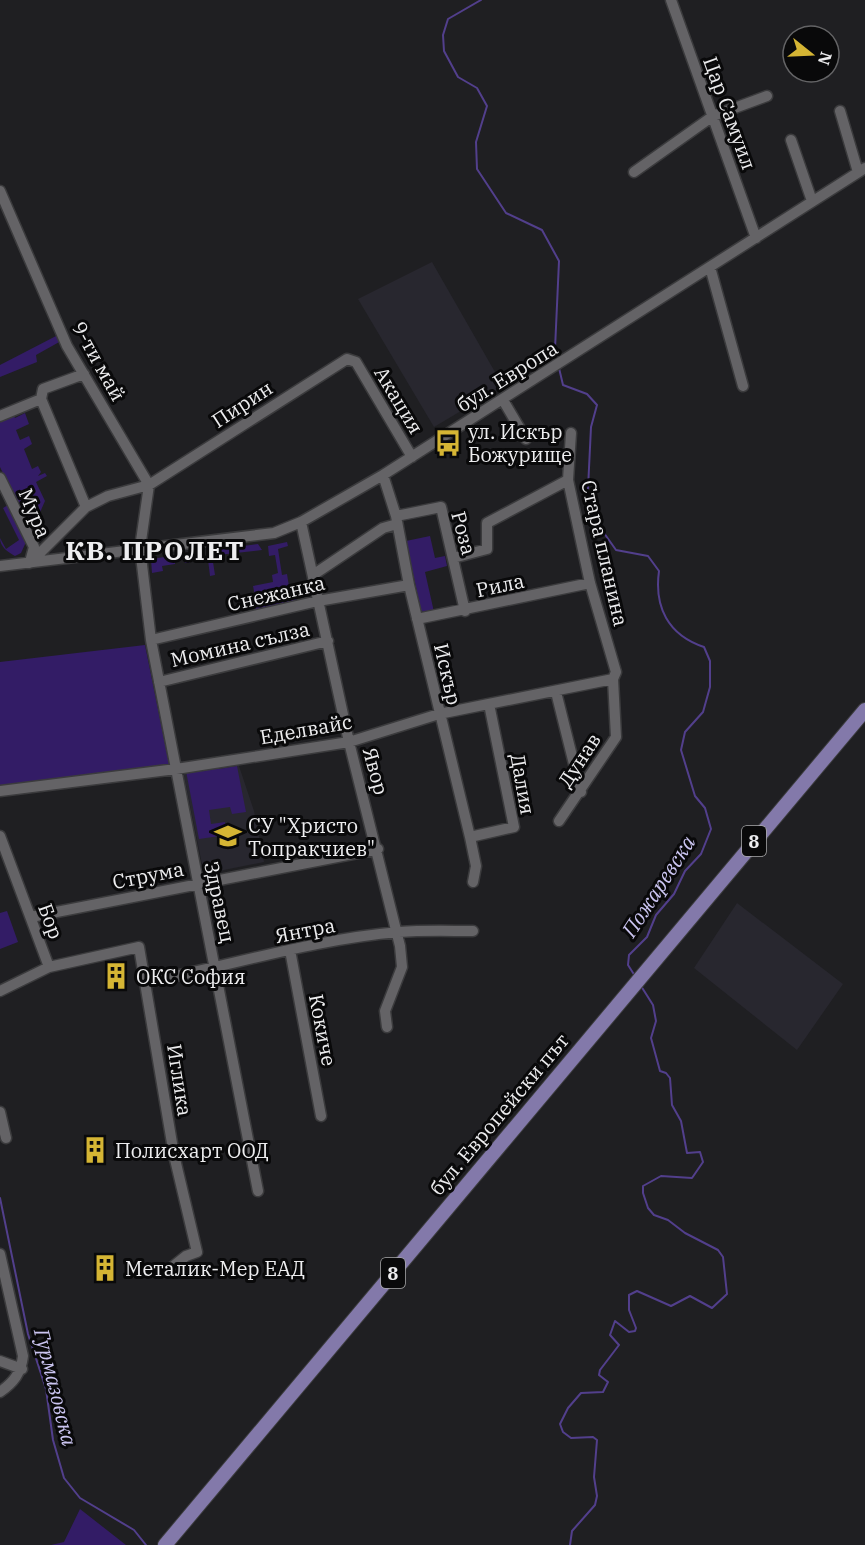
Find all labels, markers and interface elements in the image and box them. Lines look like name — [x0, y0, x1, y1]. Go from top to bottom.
north arrow — [781, 24, 841, 84]
text: N — [814, 50, 837, 68]
street label: Цар Самуил — [697, 53, 763, 173]
street label: 9-ти май — [66, 316, 132, 406]
street label: бул. Европа — [451, 334, 563, 418]
street label: Акация — [368, 361, 430, 439]
street label: Пирин — [206, 374, 278, 434]
place label: ул. Искър Божурище — [468, 418, 572, 468]
bus stop icon: ул. Искър Божурище — [433, 428, 463, 458]
street label: Стара планина — [575, 477, 635, 629]
street label: Мура — [13, 484, 58, 542]
street label: Роза — [445, 508, 483, 558]
district label: КВ. ПРОЛЕТ — [65, 533, 245, 567]
street label: Рила — [473, 567, 527, 603]
street label: Снежанка — [225, 569, 327, 617]
street label: Момина сълза — [168, 615, 312, 673]
street label: Искър — [428, 641, 468, 707]
street label: Еделвайс — [258, 708, 354, 750]
street label: Дунав — [551, 728, 607, 792]
street label: Явор — [357, 744, 395, 798]
street label: Далия — [504, 751, 542, 817]
place label: СУ "Христо Топракчиев" — [248, 812, 375, 862]
school or university icon: СУ "Христо Топракчиев" — [213, 821, 243, 851]
road number: 8 — [742, 826, 766, 856]
water label: Пожаревска — [614, 829, 702, 943]
street label: Струма — [110, 855, 186, 895]
street label: Здравец — [198, 859, 242, 945]
street label: Бор — [32, 899, 70, 943]
street label: Янтра — [273, 911, 337, 949]
building icon: ОКС София — [101, 961, 131, 991]
place label: ОКС София — [136, 963, 246, 990]
street label: Кокиче — [303, 992, 343, 1068]
street label: бул. Европейски път — [423, 1027, 575, 1201]
street label: Иглика — [161, 1042, 199, 1118]
building icon: Полисхарт ООД — [80, 1135, 110, 1165]
place label: Полисхарт ООД — [115, 1137, 269, 1164]
building icon: Металик-Мер ЕАД — [90, 1253, 120, 1283]
place label: Металик-Мер ЕАД — [125, 1255, 305, 1282]
road number: 8 — [381, 1258, 405, 1288]
water label: Гурмазовска — [28, 1324, 84, 1449]

